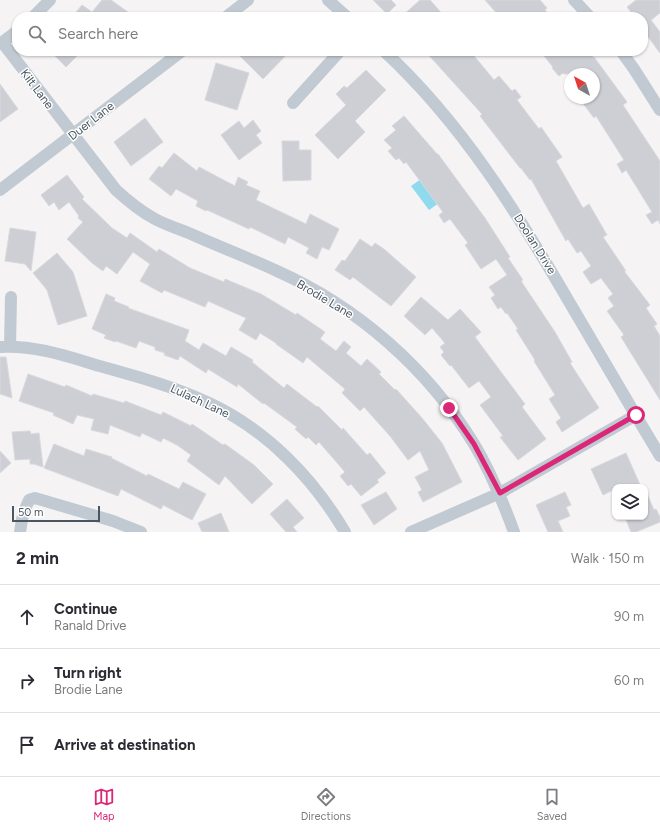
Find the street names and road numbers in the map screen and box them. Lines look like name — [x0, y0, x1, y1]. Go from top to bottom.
street label: Kilt Lane — [18, 66, 57, 112]
street label: Duer Lane — [65, 99, 117, 143]
street label: Doolan Drive — [511, 211, 559, 277]
street label: Brodie Lane — [294, 277, 356, 322]
street label: Lulach Lane — [168, 381, 232, 421]

